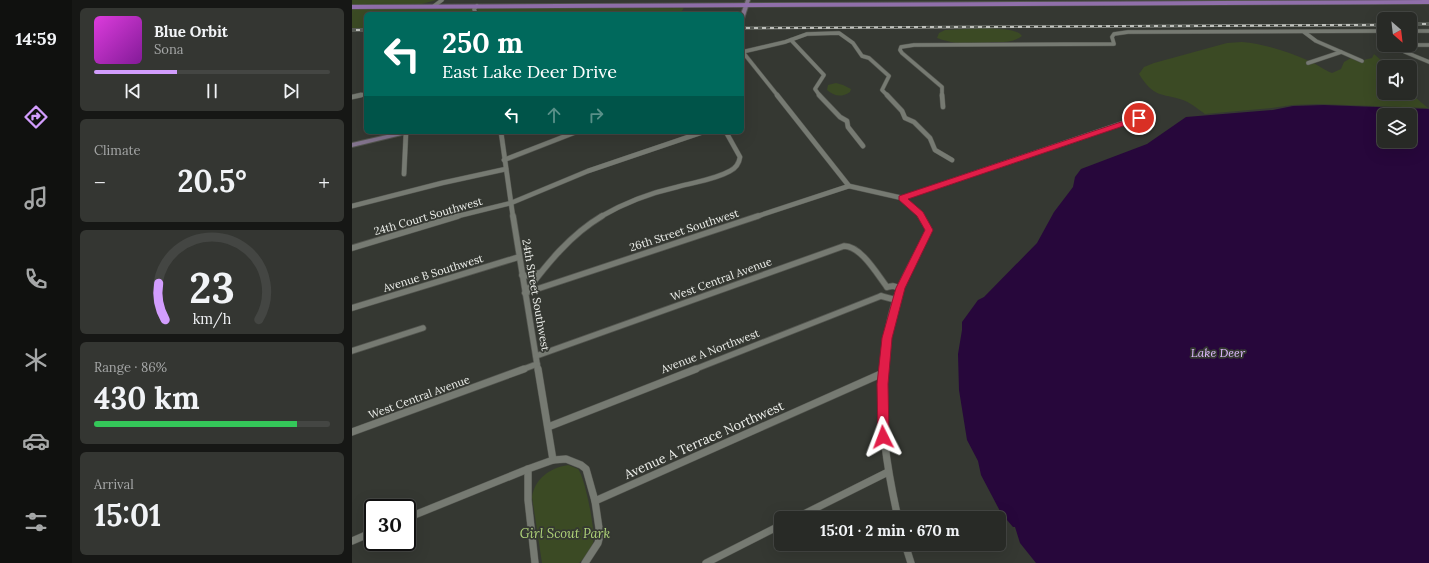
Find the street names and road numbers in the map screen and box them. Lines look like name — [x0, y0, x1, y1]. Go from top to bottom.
street label: 24th Court Southwest — [372, 194, 485, 238]
street label: 26th Street Southwest — [628, 205, 741, 254]
street label: 24th Street Southwest — [519, 238, 553, 353]
street label: Avenue B Southwest — [380, 251, 485, 295]
street label: West Central Avenue — [668, 254, 774, 304]
street label: Avenue A Northwest — [658, 326, 762, 377]
street label: West Central Avenue — [366, 372, 472, 422]
street label: Avenue A Terrace Northwest — [621, 397, 787, 483]

